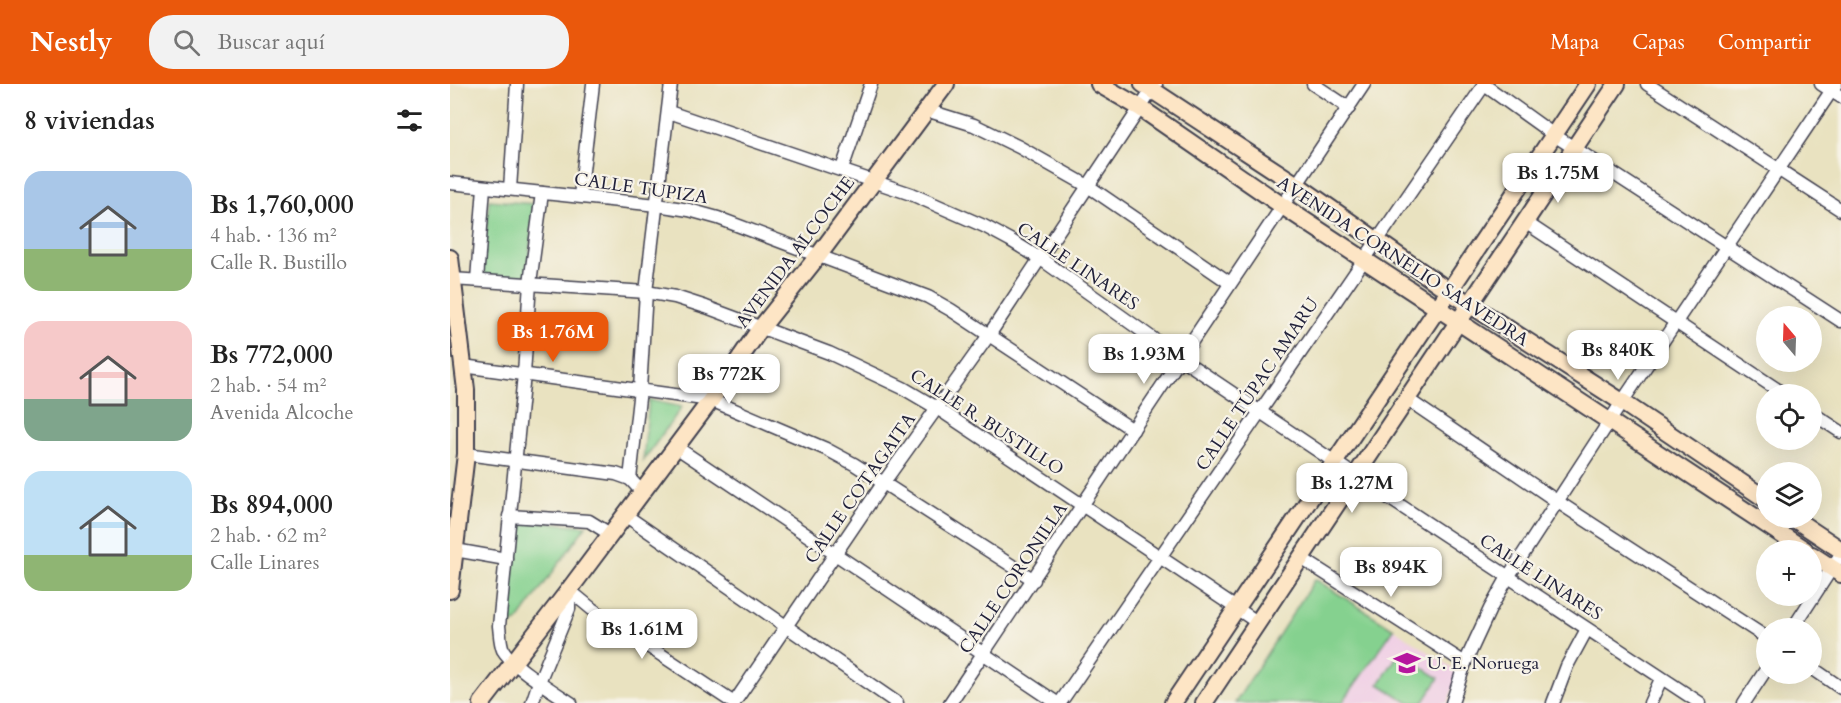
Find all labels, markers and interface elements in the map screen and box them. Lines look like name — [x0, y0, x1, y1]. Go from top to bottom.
search box — [149, 15, 569, 69]
text: Nestly — [30, 23, 113, 61]
icon: search — [170, 26, 203, 59]
text: Buscar aquí — [218, 27, 325, 57]
text: Mapa — [1550, 28, 1599, 57]
text: Capas — [1632, 28, 1685, 57]
text: Compartir — [1718, 28, 1811, 57]
text: 8 viviendas — [24, 103, 155, 138]
icon: filters — [393, 104, 426, 137]
pin: Bs 1.75M — [1496, 153, 1620, 204]
text: Bs 1.75M — [1516, 159, 1600, 186]
street label: CALLE TUPIZA — [573, 167, 710, 210]
street label: AVENIDA CORNELIO SAAVEDRA — [1272, 170, 1534, 352]
street label: AVENIDA ALCOCHE — [730, 171, 861, 333]
text: Bs 1,760,000 — [210, 187, 354, 222]
icon: home — [72, 195, 144, 267]
street label: CALLE LINARES — [1012, 216, 1144, 317]
text: 4 hab. · 136 m² — [210, 222, 337, 249]
text: Calle R. Bustillo — [210, 249, 347, 276]
street label: CALLE TÚPAC AMARU — [1190, 292, 1325, 476]
north arrow — [1756, 306, 1822, 372]
map controls — [1756, 306, 1822, 684]
pin: Bs 1.76M — [491, 312, 615, 363]
text: Bs 1.76M — [511, 318, 595, 345]
pin: Bs 840K — [1563, 330, 1673, 381]
pin: Bs 1.93M — [1082, 334, 1206, 385]
text: Bs 840K — [1581, 336, 1655, 363]
text: Bs 772,000 — [210, 337, 333, 372]
text: Bs 1.93M — [1102, 340, 1186, 367]
icon: home — [72, 345, 144, 417]
pin: Bs 772K — [674, 354, 784, 405]
text: Bs 772K — [692, 360, 766, 387]
street label: CALLE R. BUSTILLO — [905, 363, 1069, 482]
text: 2 hab. · 54 m² — [210, 372, 326, 399]
button: locate — [1756, 384, 1822, 450]
text: Avenida Alcoche — [210, 399, 354, 426]
street label: CALLE COTAGAITA — [799, 408, 922, 569]
button: layers — [1756, 462, 1822, 528]
pin: Bs 1.27M — [1290, 463, 1414, 514]
text: Bs 1.27M — [1310, 469, 1394, 496]
text: Bs 894,000 — [210, 487, 333, 522]
icon: home — [72, 495, 144, 567]
street label: CALLE CORONILLA — [953, 497, 1074, 659]
text: 2 hab. · 62 m² — [210, 522, 326, 549]
street label: CALLE LINARES — [1474, 528, 1607, 627]
button: + — [1756, 540, 1822, 606]
pin: Bs 894K — [1336, 547, 1446, 598]
text: Calle Linares — [210, 549, 319, 576]
text: Bs 894K — [1354, 553, 1428, 580]
pin: Bs 1.61M — [580, 609, 704, 660]
text: Bs 1.61M — [600, 615, 684, 642]
button: − — [1756, 618, 1822, 684]
school or university icon: U. E. Noruega — [1392, 648, 1422, 678]
place label: U. E. Noruega — [1427, 651, 1539, 676]

